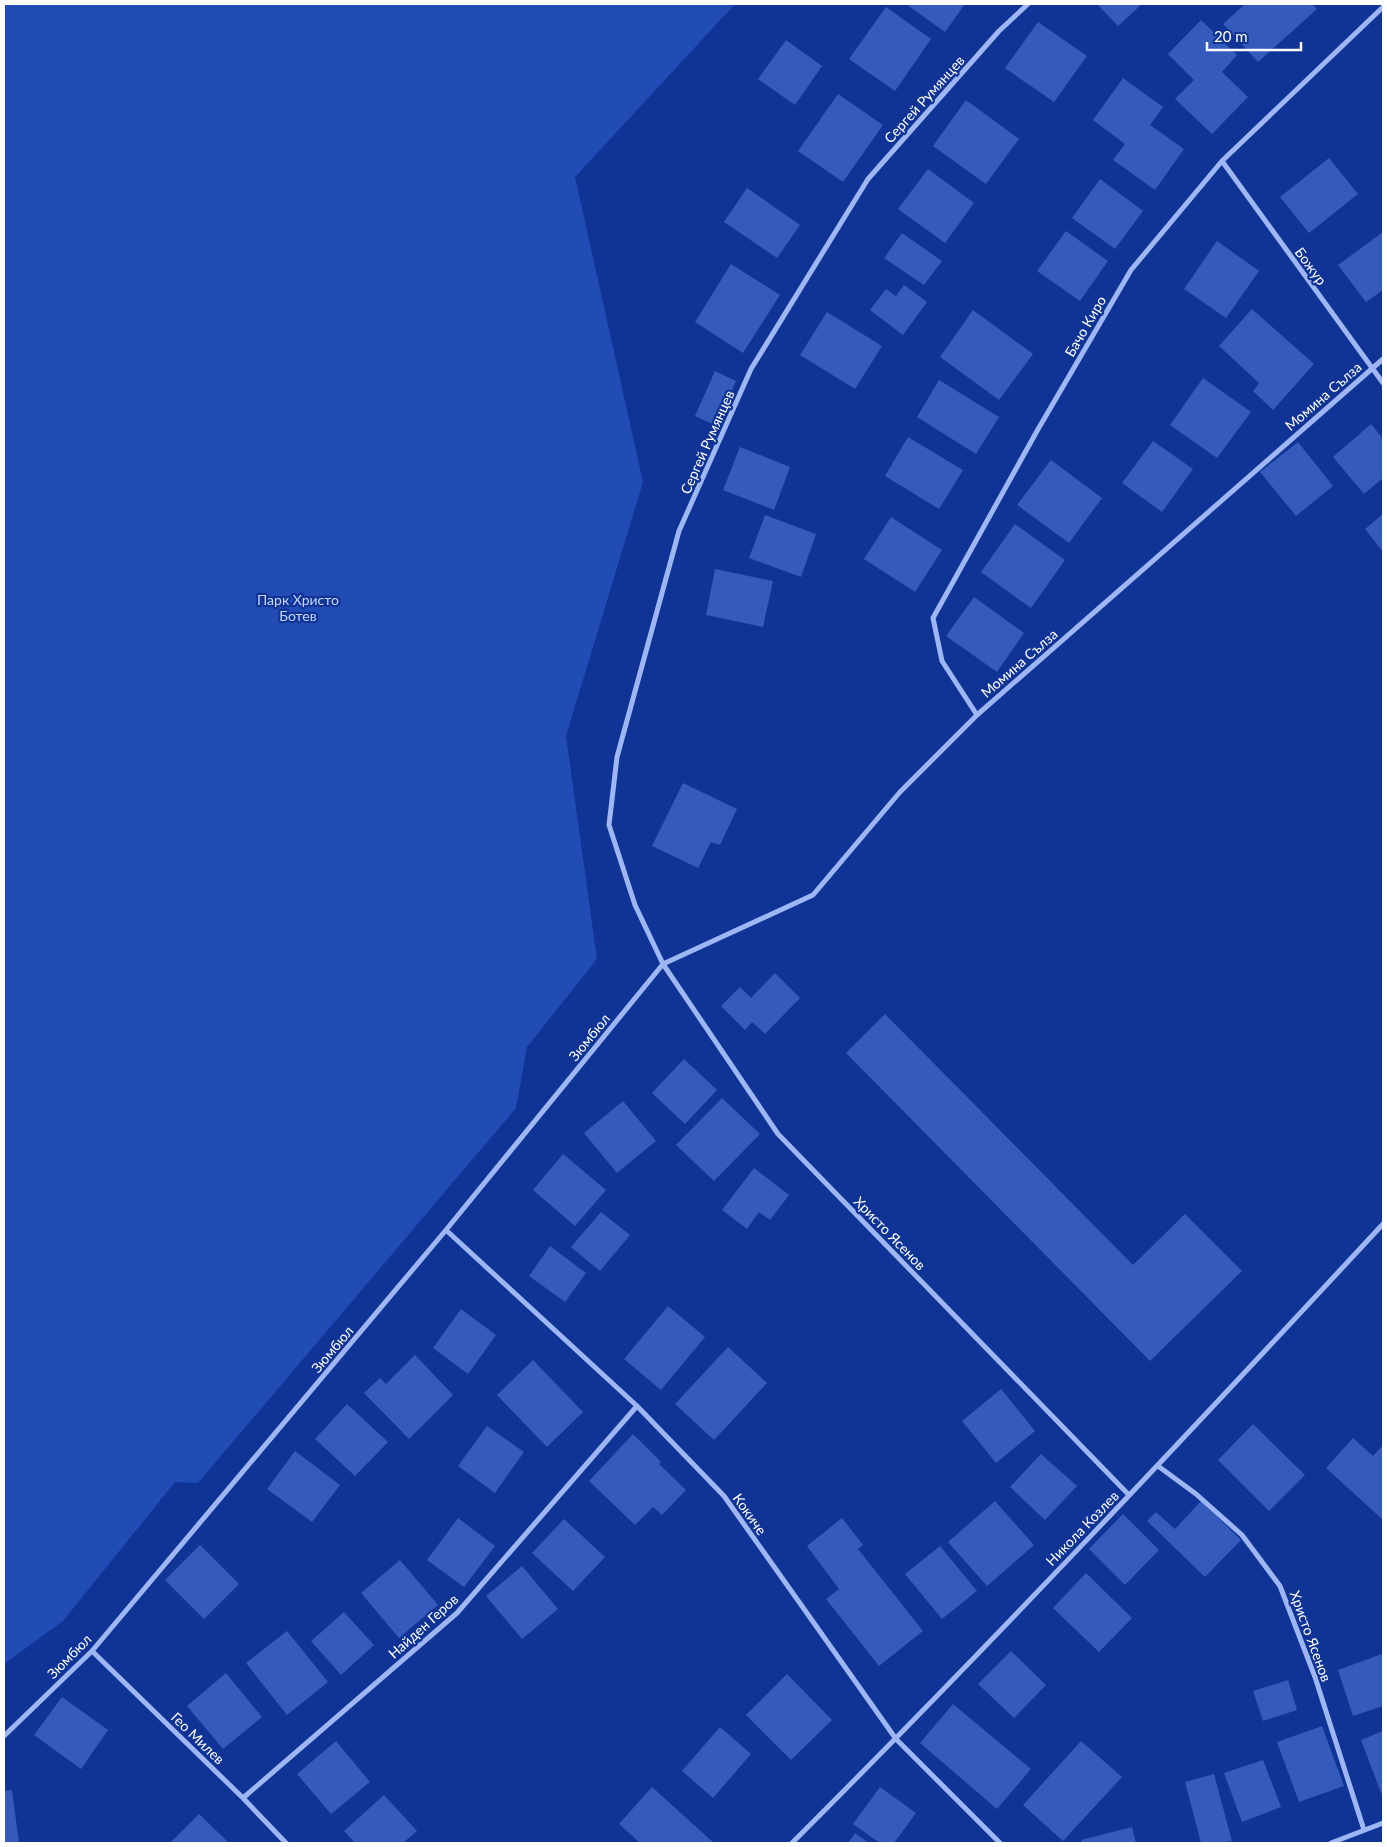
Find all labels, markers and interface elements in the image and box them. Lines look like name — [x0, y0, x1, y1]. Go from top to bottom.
scale bar — [1207, 20, 1301, 52]
text: 20 m — [1214, 27, 1248, 45]
street label: Сергей Румянцев — [880, 52, 968, 146]
street label: Божур — [1292, 244, 1330, 288]
street label: Бачо Киро — [1061, 292, 1109, 359]
street label: Момина Сълза — [1281, 358, 1365, 434]
street label: Сергей Румянцев — [676, 387, 738, 497]
park label: Парк Христо Ботев — [257, 591, 339, 624]
street label: Момина Сълза — [977, 625, 1061, 701]
street label: Зюмбюл — [565, 1010, 613, 1064]
street label: Христо Ясенов — [851, 1193, 929, 1273]
street label: Зюмбюл — [308, 1322, 356, 1376]
street label: Никола Козлев — [1042, 1487, 1122, 1569]
street label: Кокиче — [730, 1490, 770, 1538]
street label: Христо Ясенов — [1287, 1588, 1335, 1684]
street label: Найден Геров — [385, 1590, 461, 1662]
street label: Зюмбюл — [43, 1630, 95, 1682]
street label: Гео Милев — [168, 1708, 228, 1768]

